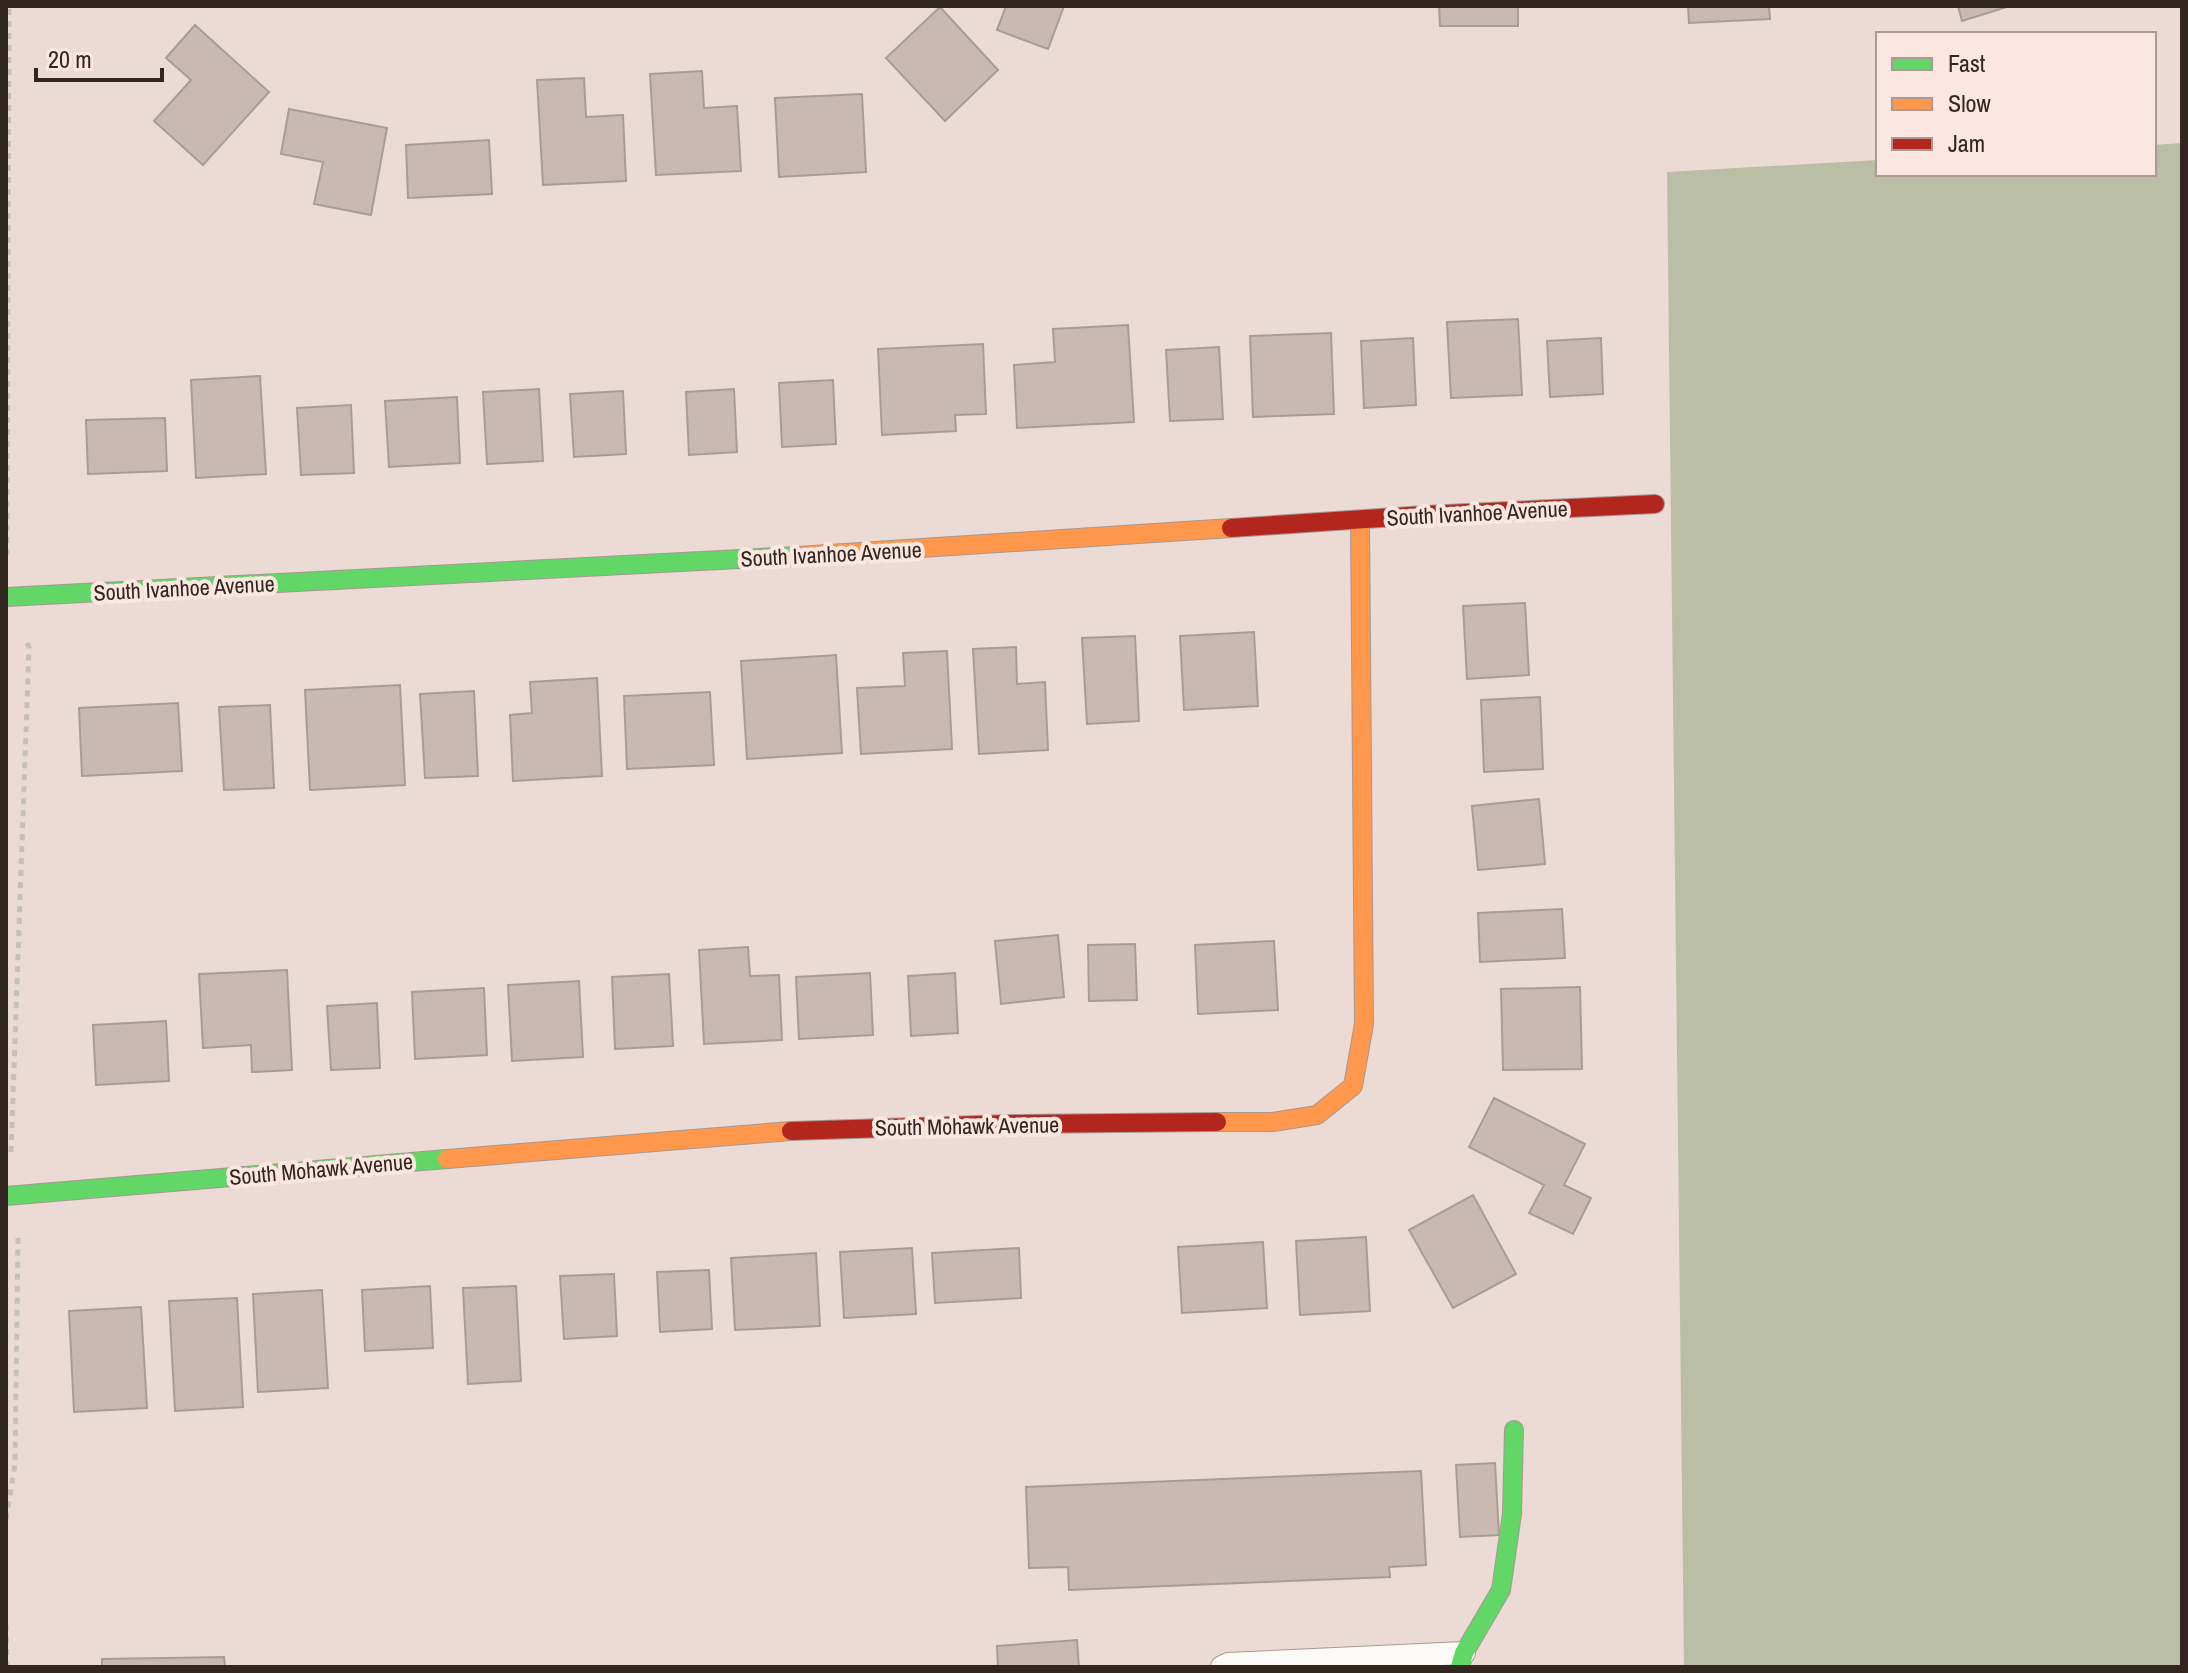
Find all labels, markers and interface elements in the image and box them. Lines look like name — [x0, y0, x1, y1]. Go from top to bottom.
scale bar — [36, 32, 162, 82]
legend — [1876, 32, 2156, 176]
text: 20 m — [48, 43, 92, 75]
text: Fast — [1948, 47, 1986, 79]
text: Slow — [1948, 87, 1991, 119]
text: Jam — [1948, 127, 1985, 159]
street label: South Ivanhoe Avenue — [1386, 493, 1568, 533]
street label: South Ivanhoe Avenue — [740, 534, 922, 574]
street label: South Ivanhoe Avenue — [93, 568, 275, 608]
street label: South Mohawk Avenue — [875, 1109, 1059, 1143]
street label: South Mohawk Avenue — [228, 1146, 414, 1192]

